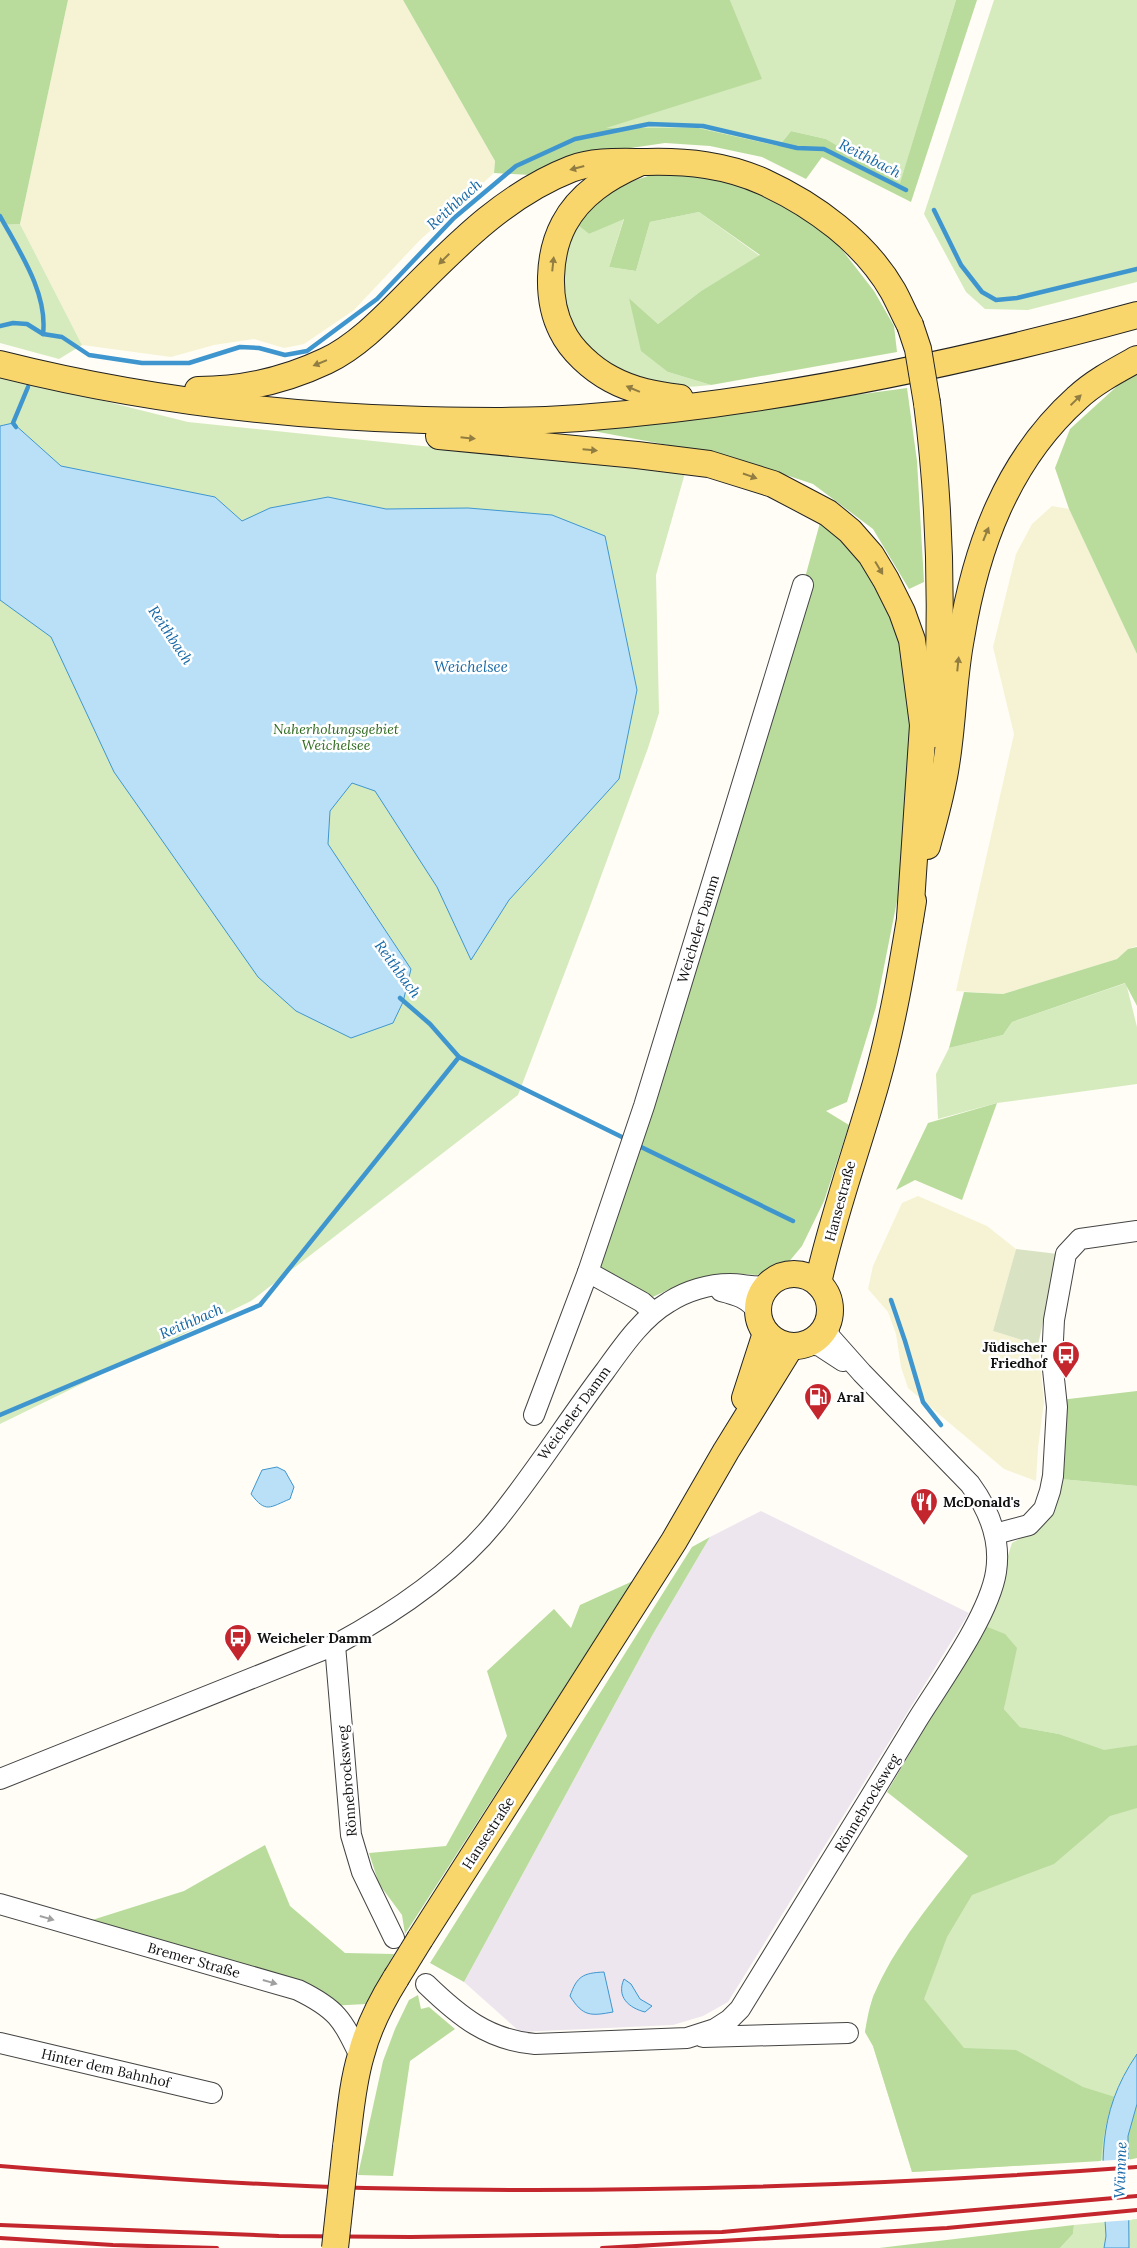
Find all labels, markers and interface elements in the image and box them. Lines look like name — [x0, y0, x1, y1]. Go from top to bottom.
water label: Reithbach — [836, 134, 904, 182]
one-way arrow — [569, 165, 584, 173]
water label: Reithbach — [423, 174, 486, 233]
one-way arrow — [438, 253, 450, 265]
one-way arrow — [549, 256, 557, 272]
one-way arrow — [313, 360, 328, 367]
one-way arrow — [626, 384, 640, 392]
one-way arrow — [1069, 394, 1081, 406]
one-way arrow — [460, 435, 476, 443]
one-way arrow — [582, 446, 598, 454]
one-way arrow — [743, 472, 758, 480]
one-way arrow — [983, 527, 991, 541]
one-way arrow — [875, 562, 884, 575]
water label: Reithbach — [144, 602, 198, 668]
one-way arrow — [954, 655, 962, 671]
water label: Weichelsee — [434, 657, 508, 676]
park label: Naherholungsgebiet Weichelsee — [273, 720, 400, 754]
street label: Weicheler Damm — [673, 872, 723, 985]
water label: Reithbach — [371, 936, 426, 1002]
street label: Hansestraße — [821, 1158, 860, 1243]
water label: Reithbach — [156, 1299, 226, 1343]
place label: Jüdischer Friedhof — [982, 1338, 1048, 1372]
bus stop icon: Jüdischer Friedhof — [1051, 1340, 1081, 1379]
street label: Weicheler Damm — [534, 1362, 615, 1464]
fuel station icon: Aral — [803, 1382, 833, 1421]
place label: Aral — [837, 1388, 865, 1406]
restaurant icon: McDonald's — [909, 1487, 939, 1526]
place label: McDonald's — [943, 1493, 1020, 1511]
bus stop icon: Weicheler Damm — [223, 1623, 253, 1662]
place label: Weicheler Damm — [257, 1629, 372, 1647]
street label: Rönnebrocksweg — [333, 1724, 361, 1837]
street label: Rönnebrocksweg — [831, 1750, 904, 1855]
street label: Hansestraße — [458, 1793, 518, 1873]
one-way arrow — [39, 1914, 54, 1922]
street label: Bremer Straße — [146, 1938, 243, 1982]
one-way arrow — [263, 1978, 278, 1986]
street label: Hinter dem Bahnhof — [40, 2044, 174, 2092]
water label: Wümme — [1110, 2141, 1130, 2199]

